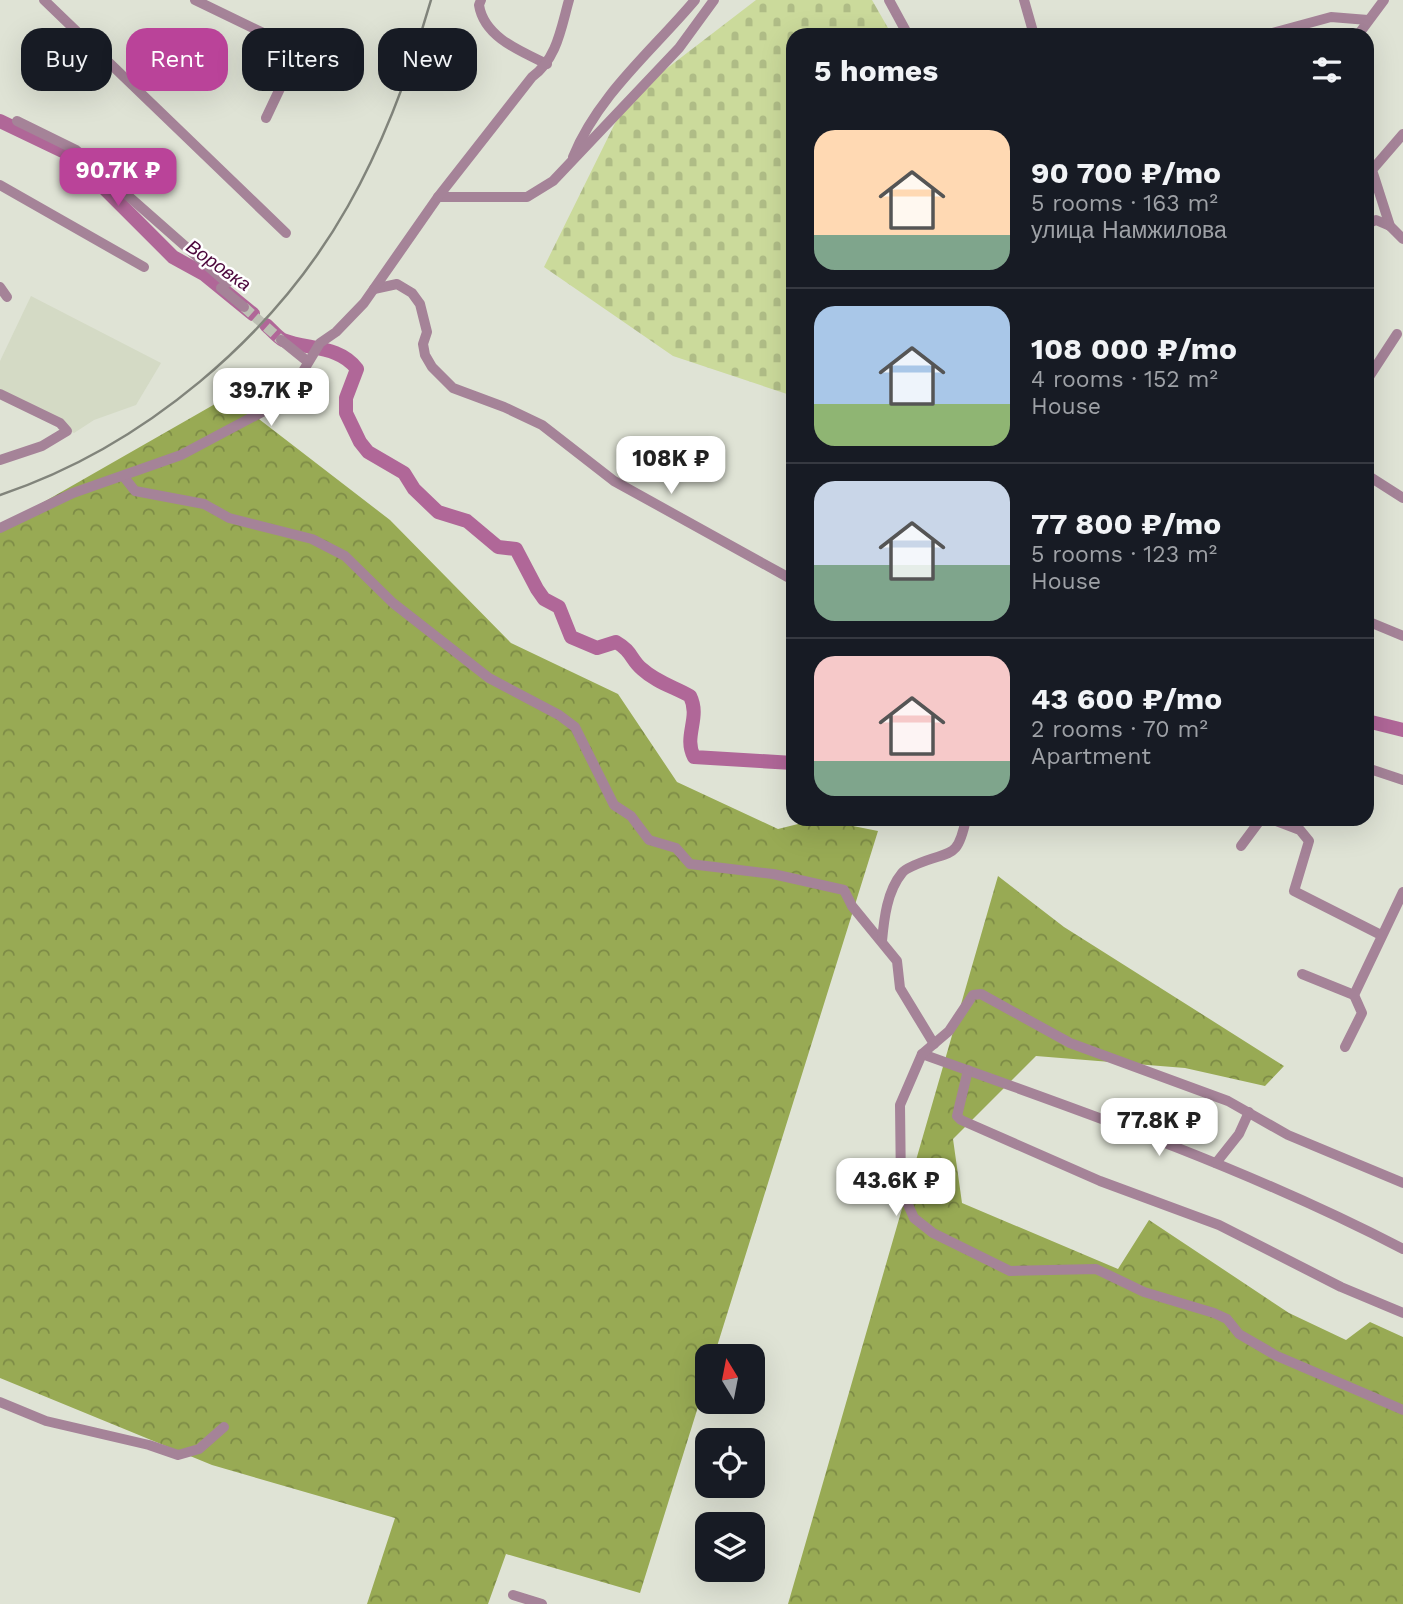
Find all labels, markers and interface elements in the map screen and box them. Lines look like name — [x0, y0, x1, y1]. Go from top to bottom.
chip: Buy — [21, 28, 112, 91]
chip: Rent — [126, 28, 228, 91]
chip: Filters — [242, 28, 364, 91]
chip: New — [378, 28, 477, 91]
icon: filters — [1308, 51, 1346, 89]
text: 5 homes — [814, 53, 938, 88]
pin: 90.7K ₽ — [53, 148, 183, 208]
text: 90 700 ₽/mo — [1031, 155, 1221, 190]
text: 90.7K ₽ — [75, 157, 161, 184]
icon: home — [870, 158, 954, 242]
text: 5 rooms · 163 m² — [1031, 190, 1218, 217]
text: улица Намжилова — [1031, 217, 1227, 244]
water label: Воровка — [182, 235, 256, 296]
text: 108 000 ₽/mo — [1031, 331, 1237, 366]
icon: home — [870, 334, 954, 418]
text: 4 rooms · 152 m² — [1031, 366, 1218, 393]
pin: 39.7K ₽ — [206, 368, 336, 428]
text: 39.7K ₽ — [229, 377, 313, 404]
text: House — [1031, 393, 1101, 420]
pin: 108K ₽ — [614, 436, 728, 496]
text: 108K ₽ — [632, 445, 710, 472]
text: 77 800 ₽/mo — [1031, 506, 1221, 541]
icon: home — [870, 509, 954, 593]
text: 5 rooms · 123 m² — [1031, 541, 1217, 568]
text: House — [1031, 568, 1101, 595]
text: 43 600 ₽/mo — [1031, 681, 1222, 716]
icon: home — [870, 684, 954, 768]
text: 2 rooms · 70 m² — [1031, 716, 1208, 743]
text: Apartment — [1031, 743, 1151, 770]
pin: 77.8K ₽ — [1094, 1098, 1224, 1158]
text: 77.8K ₽ — [1117, 1107, 1201, 1134]
pin: 43.6K ₽ — [831, 1158, 961, 1218]
text: 43.6K ₽ — [852, 1167, 940, 1194]
north arrow — [695, 1344, 765, 1414]
map controls — [695, 1344, 765, 1582]
button: locate — [695, 1428, 765, 1498]
button: layers — [695, 1512, 765, 1582]

